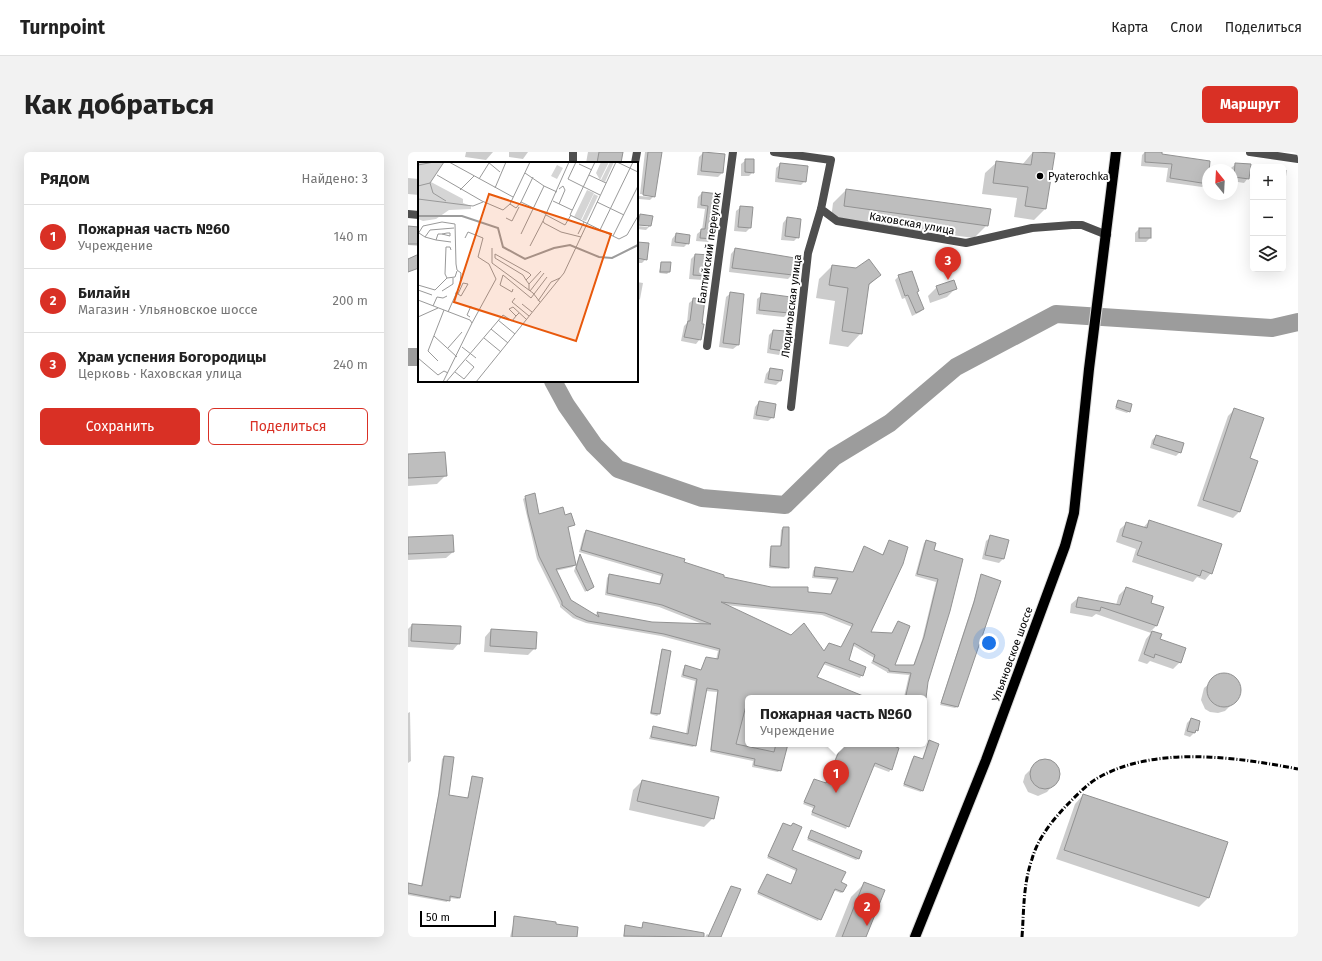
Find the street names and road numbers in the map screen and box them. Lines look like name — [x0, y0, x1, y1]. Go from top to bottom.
street label: Балтийский переулок — [695, 191, 724, 305]
street label: Каховская улица — [868, 210, 956, 237]
street label: Людиновская улица — [779, 254, 804, 358]
street label: Ульяновское шоссе — [989, 605, 1036, 703]

